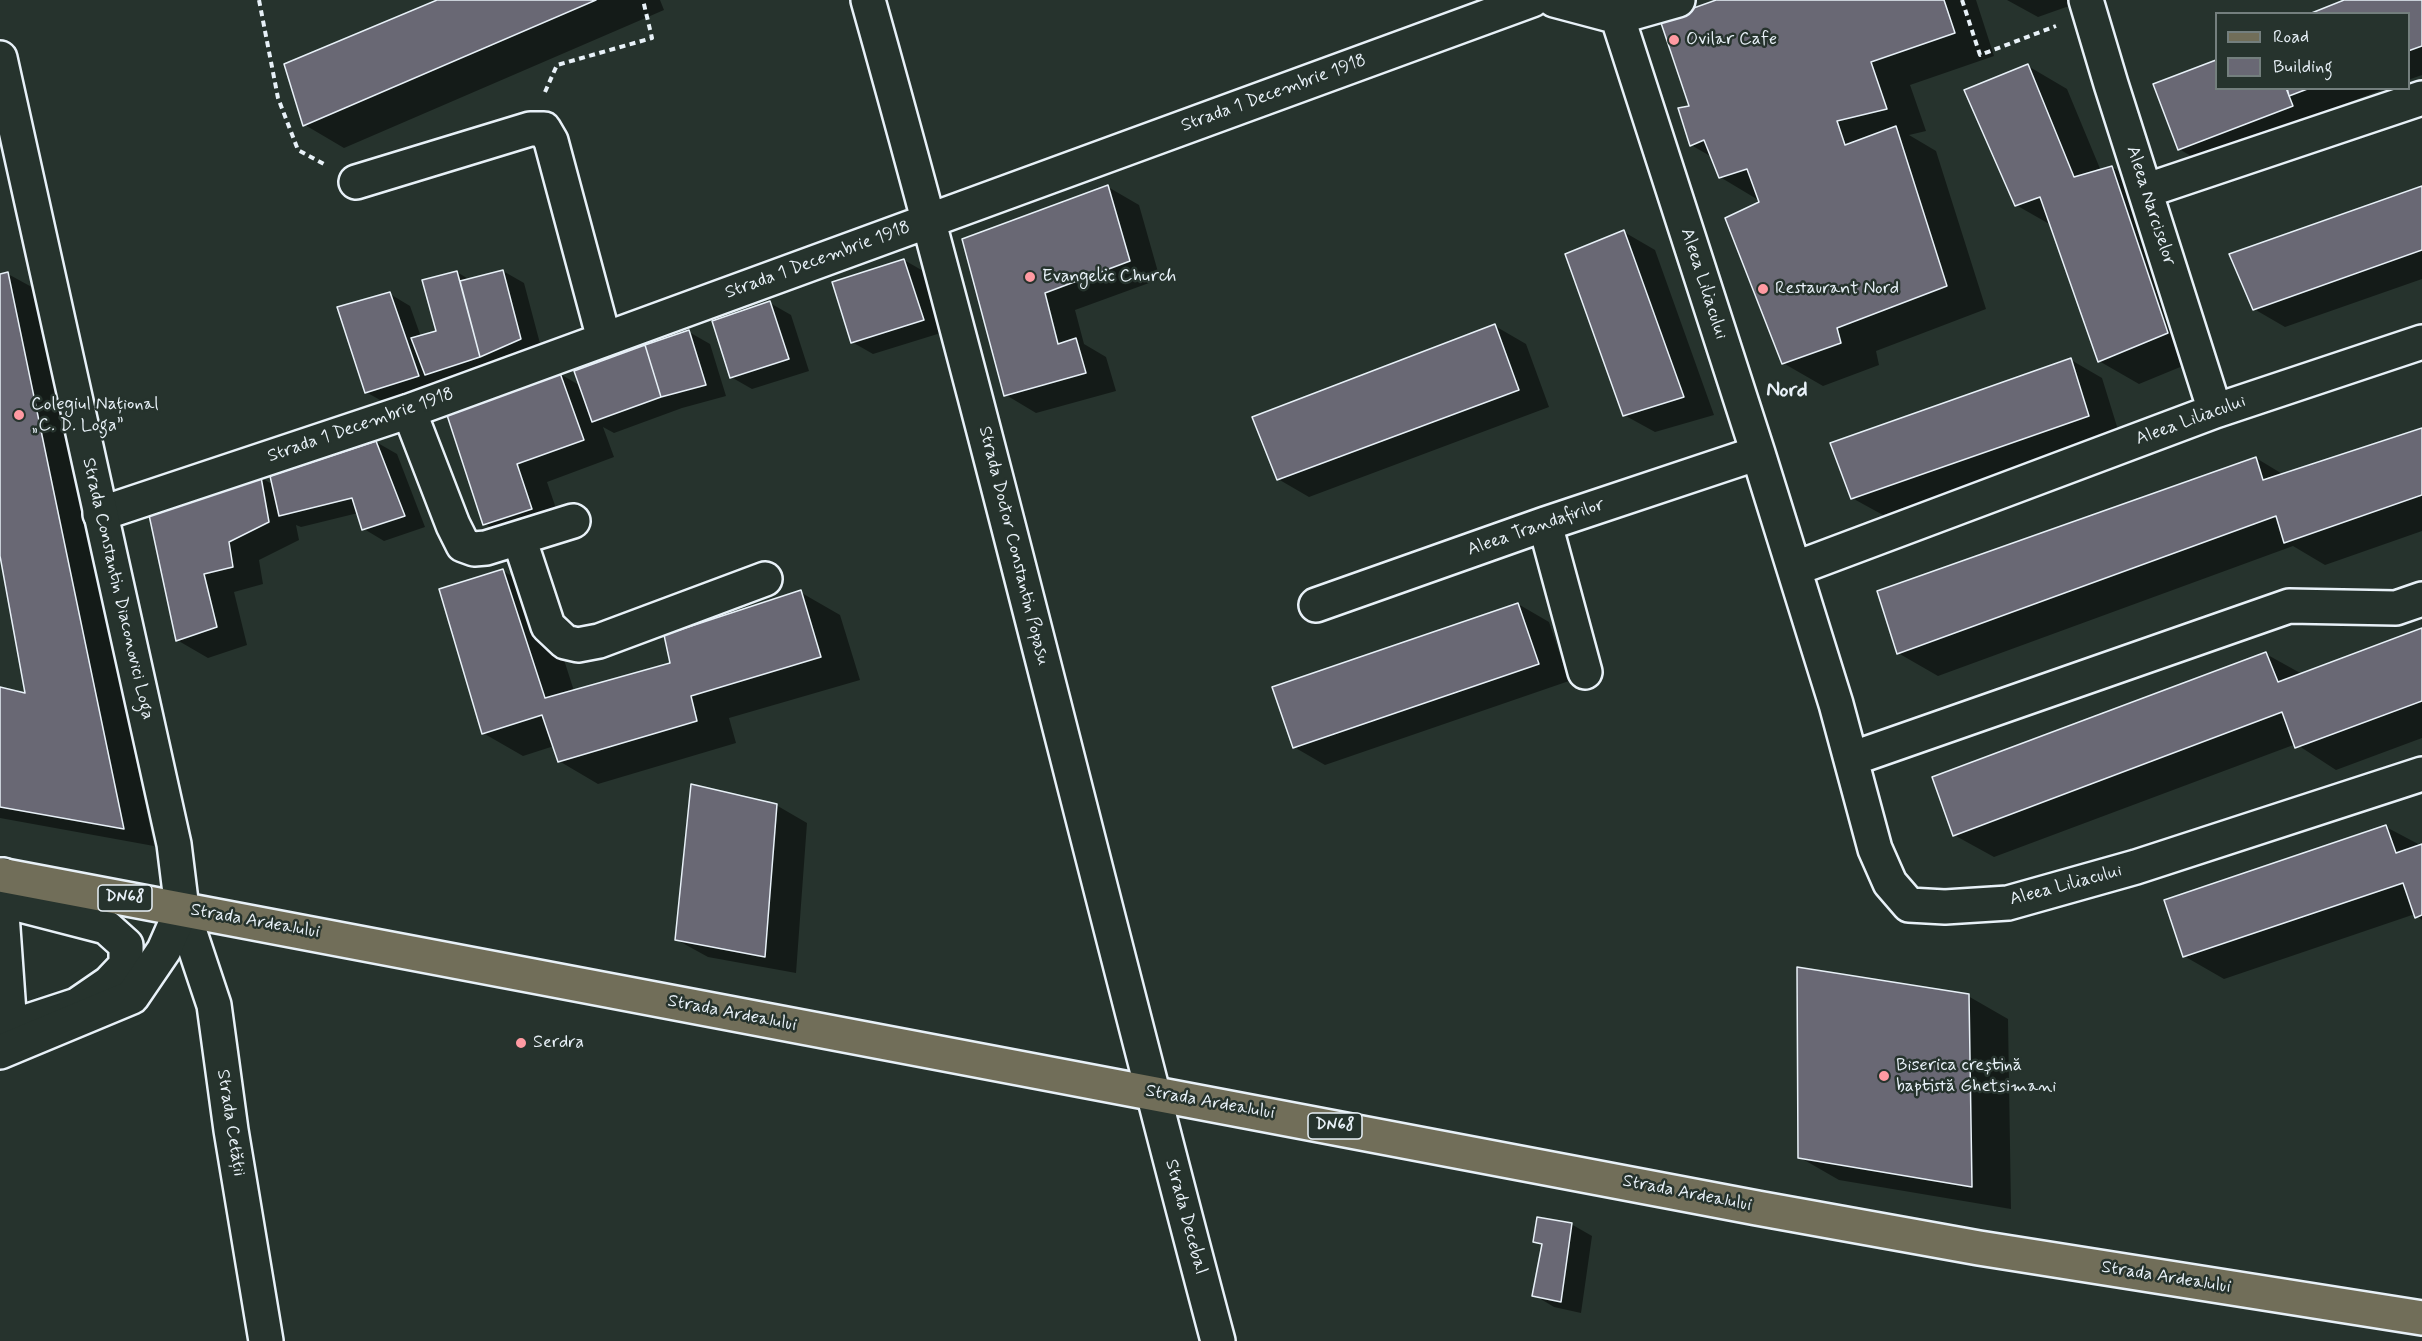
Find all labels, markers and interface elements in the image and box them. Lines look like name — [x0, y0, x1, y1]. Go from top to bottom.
legend — [2215, 12, 2410, 90]
text: Road — [2273, 25, 2309, 49]
place label: Ovilar Cafe — [1686, 29, 1777, 51]
marker: Ovilar Cafe — [1667, 33, 1681, 47]
street label: Strada 1 Decembrie 1918 — [1178, 50, 1370, 138]
text: Building — [2273, 55, 2333, 79]
street label: Aleea Narciselor — [2121, 144, 2179, 268]
street label: Strada 1 Decembrie 1918 — [722, 217, 914, 305]
street label: Aleea Liliacului — [1675, 226, 1731, 342]
place label: Evangelic Church — [1042, 266, 1177, 288]
marker: Evangelic Church — [1023, 270, 1037, 284]
place label: Restaurant Nord — [1775, 278, 1899, 300]
marker: Restaurant Nord — [1756, 282, 1770, 296]
district label: Nord — [1766, 379, 1808, 405]
street label: Strada 1 Decembrie 1918 — [265, 384, 457, 468]
street label: Aleea Liliacului — [2133, 391, 2249, 451]
place label: Colegiul Național „C. D. Loga” — [31, 394, 159, 436]
marker: Colegiul Național „C. D. Loga” — [12, 408, 26, 422]
street label: Strada Doctor Constantin Popasu — [973, 424, 1053, 668]
street label: Strada Constantin Diaconovici Loga — [76, 456, 158, 722]
street label: Aleea Trandafirilor — [1465, 494, 1607, 562]
street label: Aleea Liliacului — [2007, 861, 2125, 911]
road number: DN68 — [98, 885, 152, 911]
street label: Strada Ardealului — [189, 900, 321, 944]
street label: Strada Ardealului — [666, 991, 798, 1037]
place label: Serdra — [533, 1032, 584, 1054]
marker: Serdra — [514, 1036, 528, 1050]
place label: Biserica creștină baptistă Ghetsimani — [1896, 1055, 2056, 1098]
street label: Strada Cetății — [211, 1068, 249, 1178]
marker: Biserica creștină baptistă Ghetsimani — [1877, 1069, 1891, 1083]
street label: Strada Ardealului — [1144, 1081, 1276, 1125]
road number: DN68 — [1308, 1113, 1362, 1139]
street label: Strada Decebal — [1159, 1157, 1211, 1277]
street label: Strada Ardealului — [1621, 1171, 1753, 1217]
street label: Strada Ardealului — [2100, 1257, 2232, 1299]

